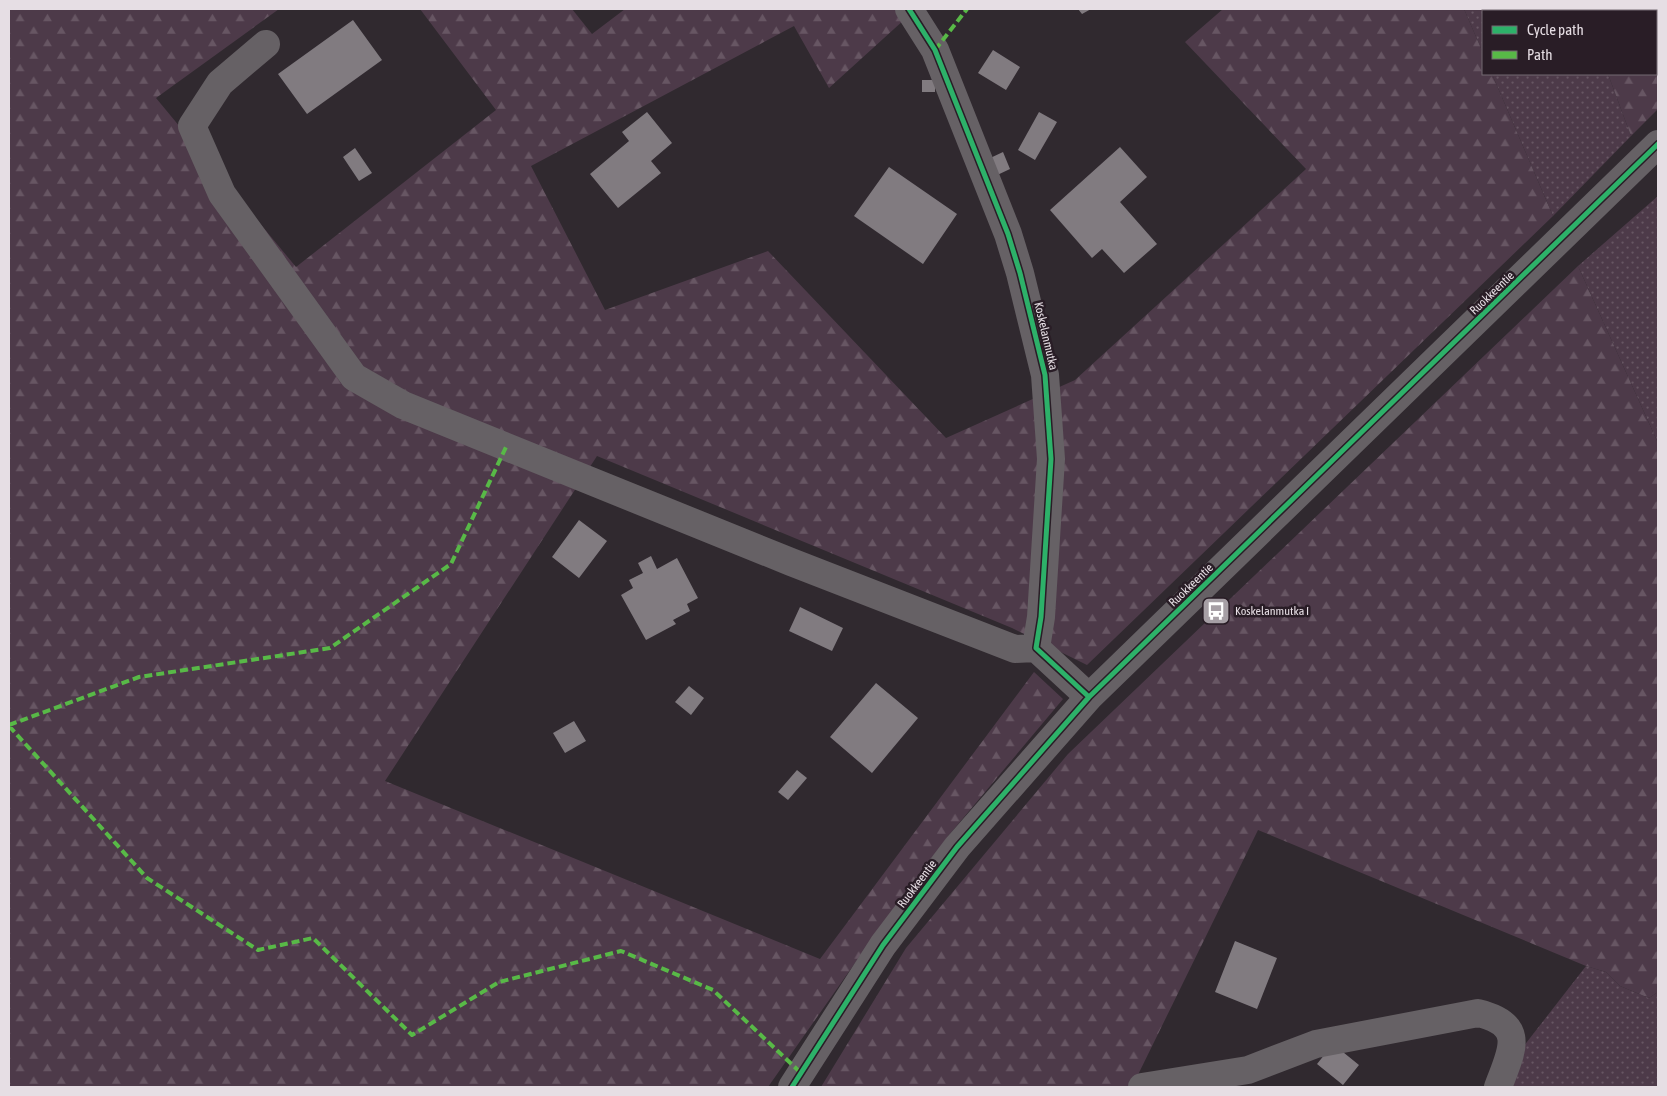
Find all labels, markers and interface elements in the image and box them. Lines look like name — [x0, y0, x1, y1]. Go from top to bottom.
legend — [1482, 10, 1657, 75]
text: Cycle path — [1527, 21, 1584, 38]
text: Path — [1527, 46, 1553, 63]
street label: Ruokkeentie — [1467, 268, 1517, 318]
street label: Koskelanmutka — [1031, 301, 1061, 371]
street label: Ruokkeentie — [1166, 560, 1216, 610]
bus stop icon: Koskelanmutka I — [1201, 596, 1231, 626]
place label: Koskelanmutka I — [1235, 604, 1309, 618]
street label: Ruokkeentie — [895, 857, 939, 911]

